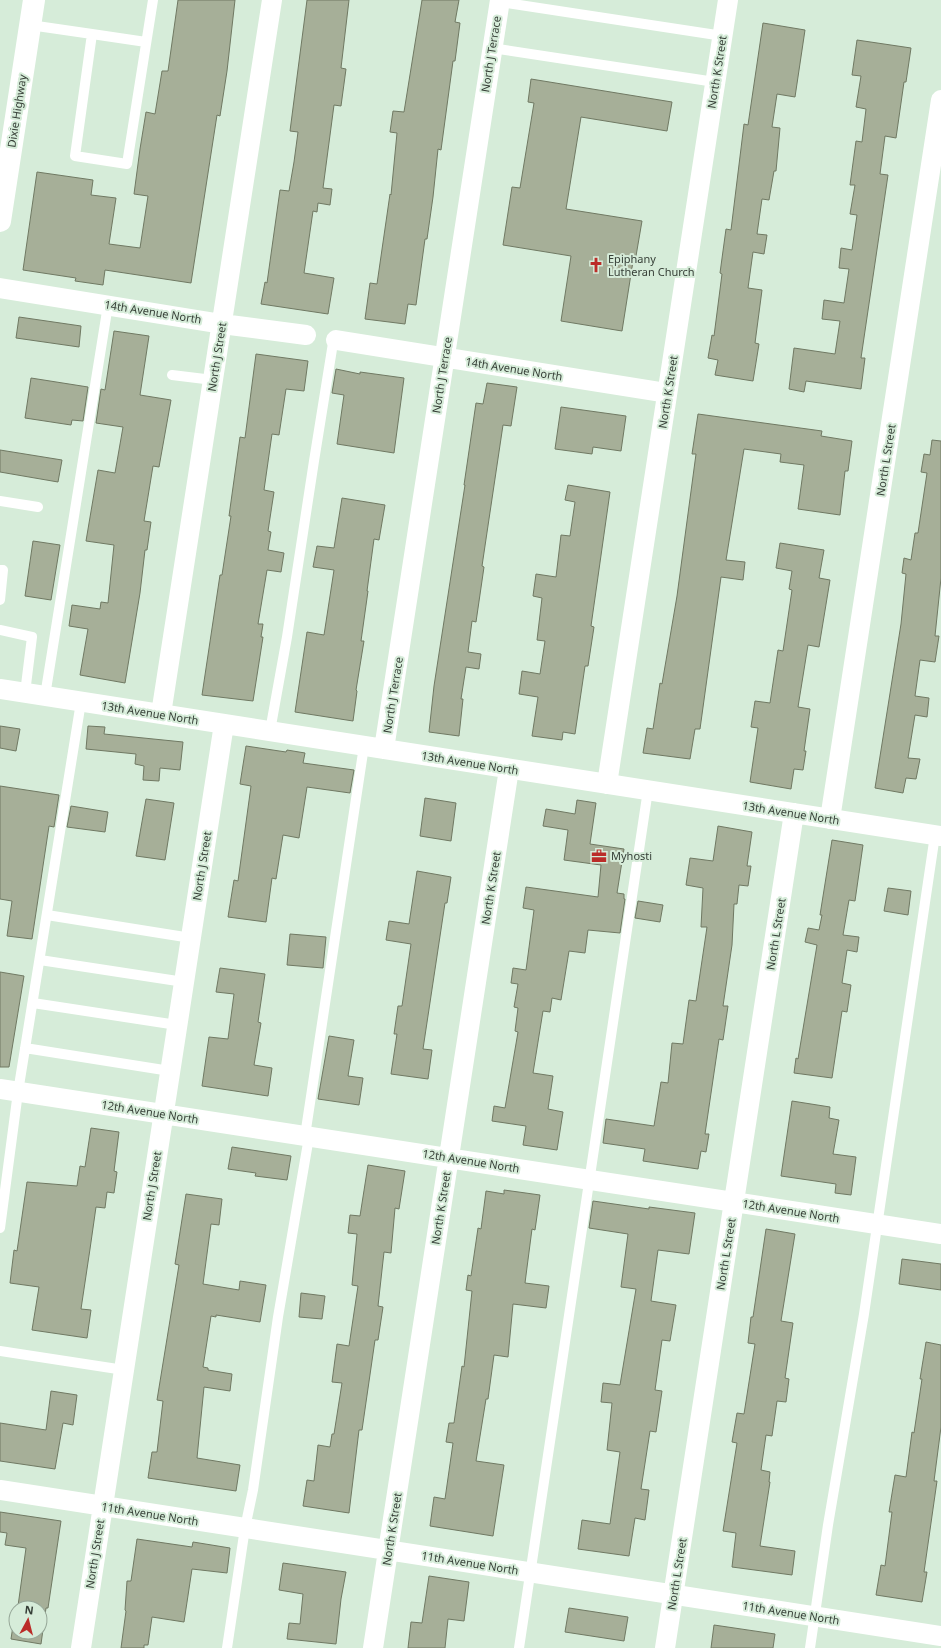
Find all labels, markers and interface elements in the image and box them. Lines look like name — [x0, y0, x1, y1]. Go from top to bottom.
street label: North J Terrace — [477, 15, 504, 93]
street label: North K Street — [703, 34, 730, 109]
street label: Dixie Highway — [3, 73, 30, 148]
place label: Epiphany Lutheran Church — [608, 251, 695, 279]
church icon: Epiphany Lutheran Church — [587, 256, 605, 274]
street label: 14th Avenue North — [103, 296, 203, 327]
street label: North J Street — [204, 321, 229, 393]
street label: North J Terrace — [428, 336, 455, 414]
street label: 14th Avenue North — [464, 353, 564, 384]
street label: North K Street — [654, 354, 681, 429]
street label: North L Street — [872, 423, 899, 497]
street label: North J Terrace — [379, 656, 406, 734]
street label: 13th Avenue North — [100, 697, 200, 728]
street label: 13th Avenue North — [420, 747, 520, 778]
street label: 13th Avenue North — [741, 797, 841, 828]
street label: North J Street — [189, 830, 214, 902]
office icon: Myhosti — [590, 847, 608, 865]
place label: Myhosti — [611, 848, 652, 863]
street label: North K Street — [477, 850, 504, 925]
street label: North L Street — [762, 897, 789, 971]
street label: 12th Avenue North — [100, 1096, 200, 1127]
street label: 12th Avenue North — [421, 1145, 521, 1176]
street label: North J Street — [139, 1150, 164, 1222]
street label: North K Street — [427, 1170, 454, 1245]
street label: 12th Avenue North — [741, 1195, 841, 1226]
street label: North L Street — [712, 1217, 739, 1291]
street label: North K Street — [378, 1491, 405, 1566]
street label: 11th Avenue North — [100, 1498, 200, 1529]
street label: North J Street — [82, 1518, 107, 1590]
street label: North L Street — [663, 1537, 690, 1611]
street label: 11th Avenue North — [420, 1547, 520, 1578]
street label: 11th Avenue North — [741, 1597, 841, 1628]
north arrow — [8, 1600, 48, 1640]
text: N — [24, 1602, 35, 1618]

